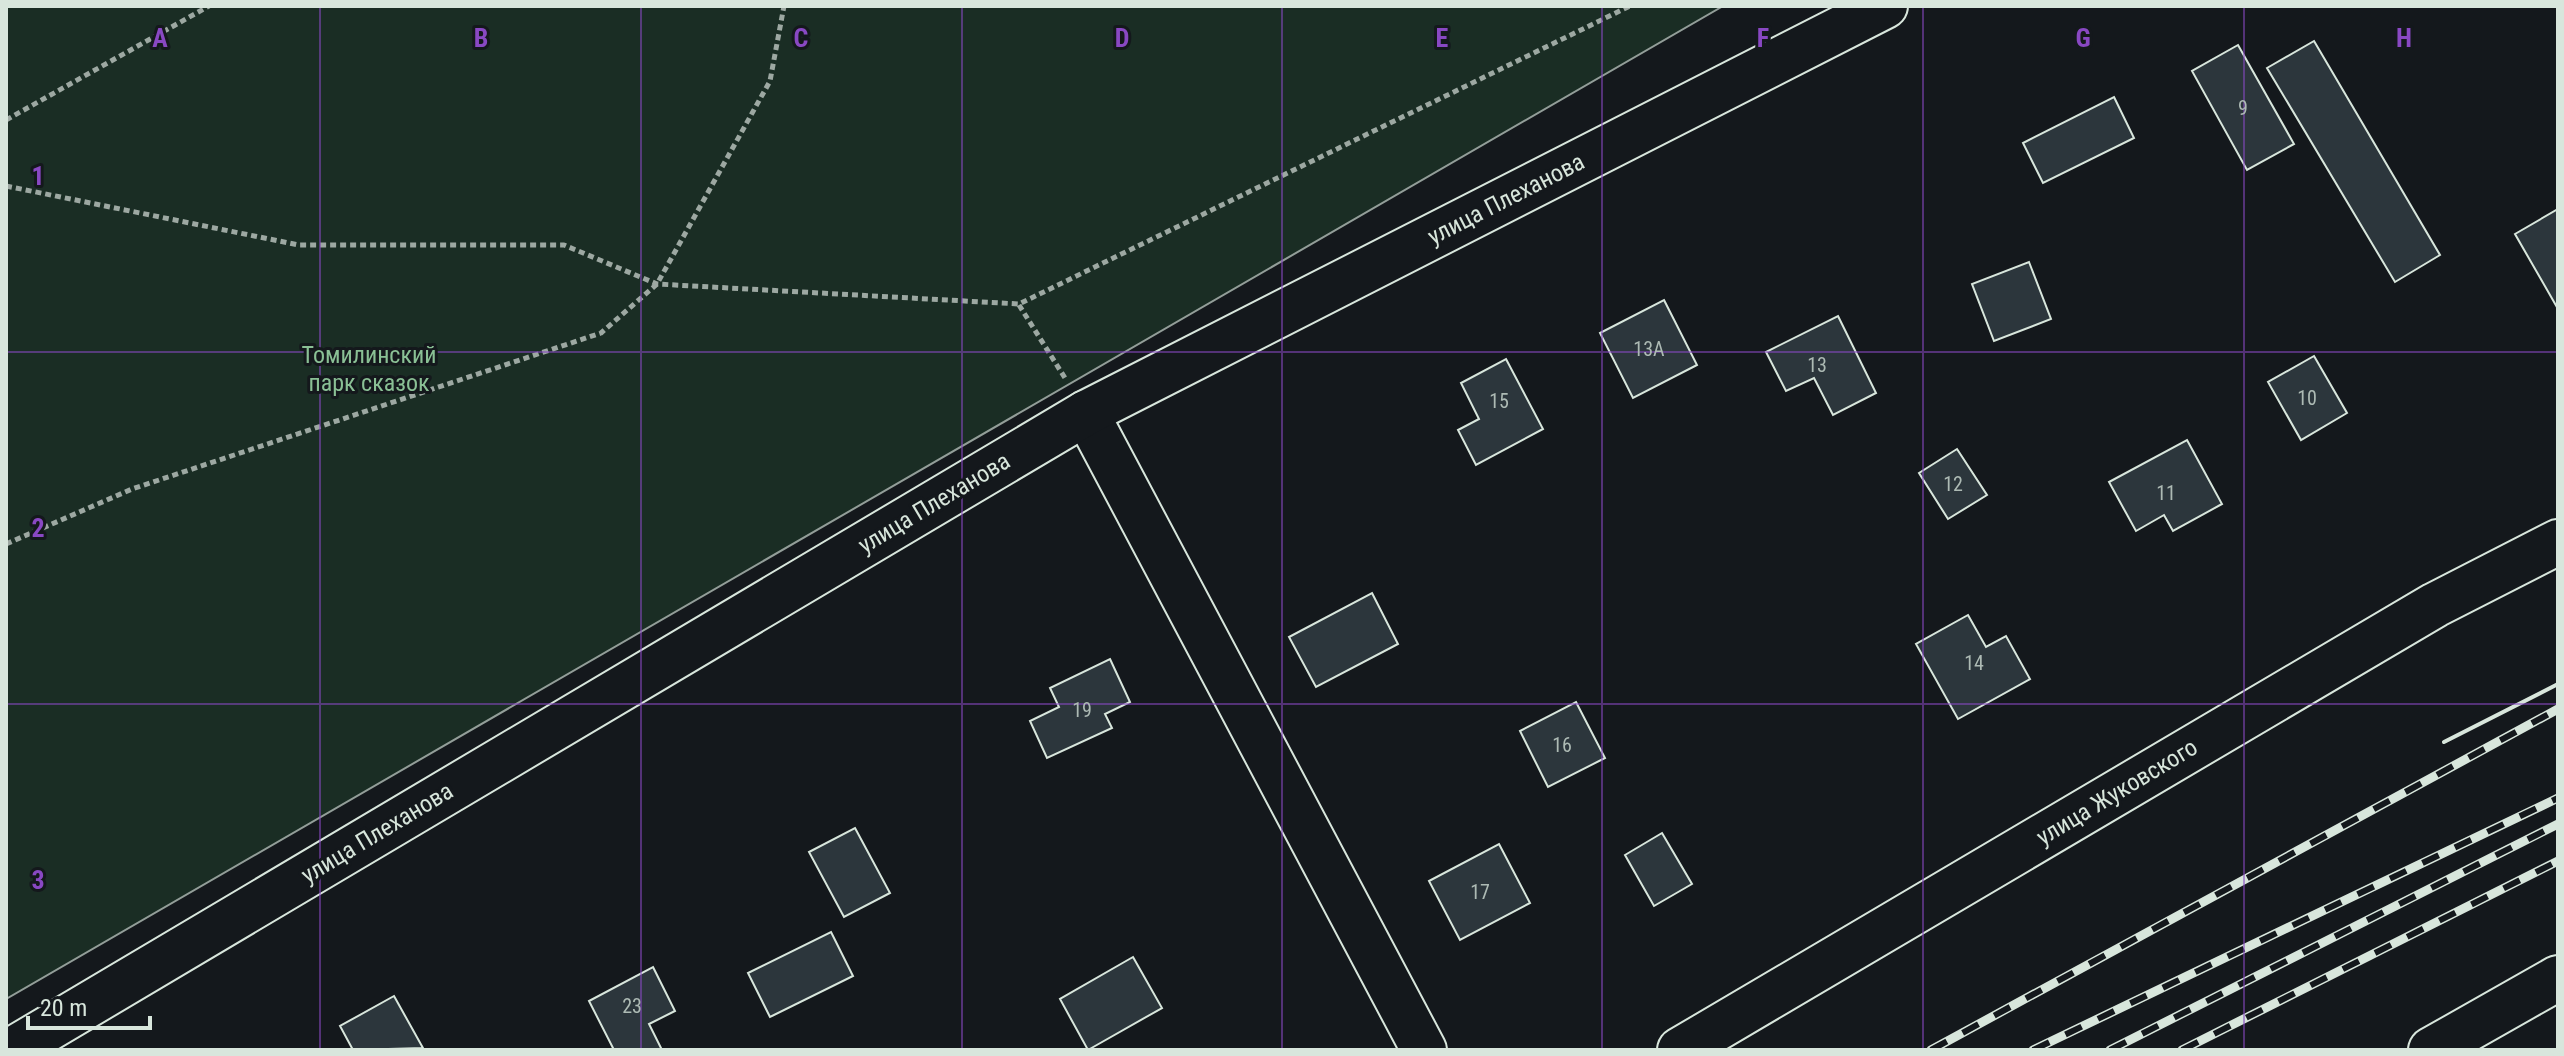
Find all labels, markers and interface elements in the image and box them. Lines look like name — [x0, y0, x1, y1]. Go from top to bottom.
text: A — [152, 23, 168, 53]
text: B — [474, 23, 488, 53]
text: C — [794, 23, 809, 53]
text: D — [1115, 23, 1129, 53]
text: E — [1436, 23, 1449, 53]
text: F — [1757, 23, 1769, 53]
text: G — [2075, 23, 2091, 53]
text: H — [2396, 23, 2412, 53]
house number: 9 — [2238, 96, 2248, 120]
street label: улица Плеханова — [1423, 148, 1589, 250]
text: 1 — [31, 161, 45, 191]
house number: 13А — [1633, 337, 1665, 361]
park label: Томилинский парк сказок — [302, 341, 436, 397]
house number: 13 — [1807, 353, 1827, 377]
house number: 10 — [2297, 386, 2317, 410]
house number: 15 — [1489, 389, 1509, 413]
street label: улица Плеханова — [853, 447, 1015, 559]
house number: 12 — [1943, 472, 1963, 496]
house number: 11 — [2156, 481, 2176, 505]
text: 2 — [31, 513, 45, 543]
house number: 14 — [1964, 651, 1984, 675]
house number: 19 — [1072, 698, 1092, 722]
house number: 16 — [1552, 733, 1572, 757]
street label: улица Жуковского — [2031, 733, 2203, 851]
street label: улица Плеханова — [296, 777, 458, 889]
text: 3 — [31, 865, 45, 895]
house number: 17 — [1470, 880, 1490, 904]
scale bar — [28, 980, 150, 1030]
text: 20 m — [40, 994, 87, 1022]
house number: 23 — [622, 994, 642, 1018]

